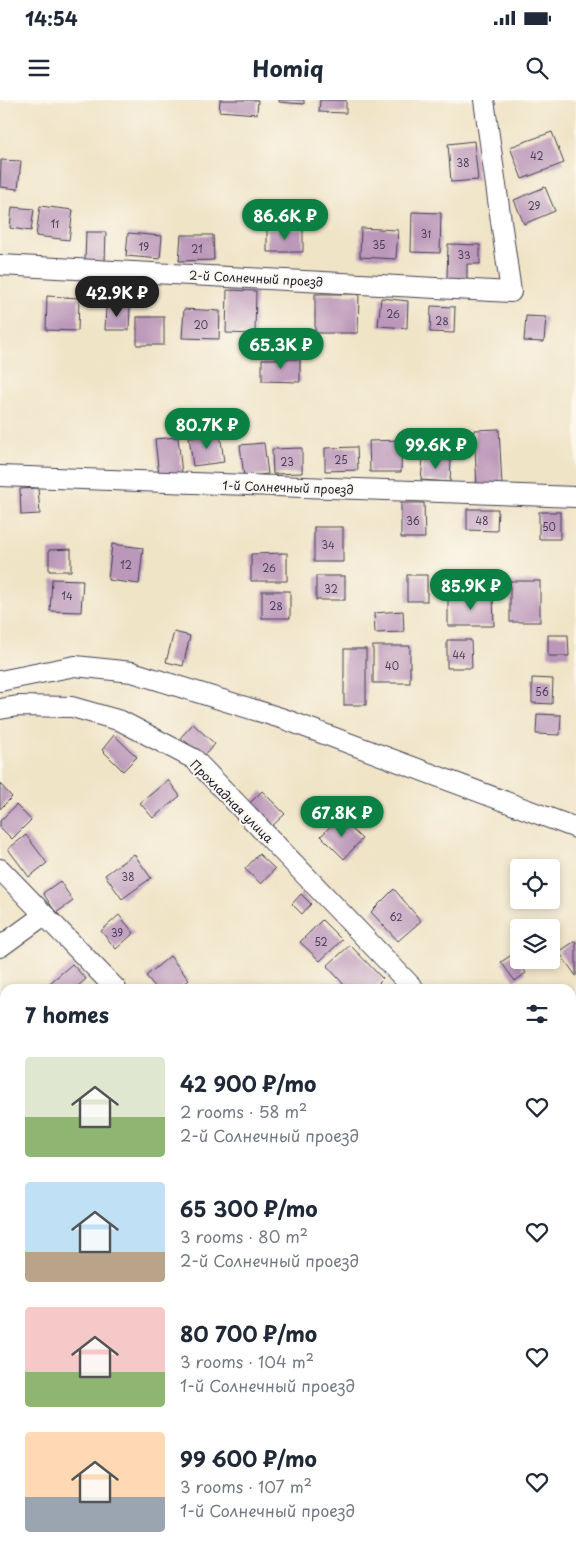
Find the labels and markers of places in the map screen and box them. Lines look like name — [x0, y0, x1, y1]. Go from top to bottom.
pin: 86.6K ₽ — [239, 198, 331, 241]
pin: 42.9K ₽ — [71, 276, 163, 318]
pin: 65.3K ₽ — [235, 328, 327, 370]
pin: 80.7K ₽ — [161, 408, 253, 450]
pin: 99.6K ₽ — [390, 428, 482, 470]
pin: 85.9K ₽ — [425, 568, 517, 611]
pin: 67.8K ₽ — [296, 796, 388, 838]

